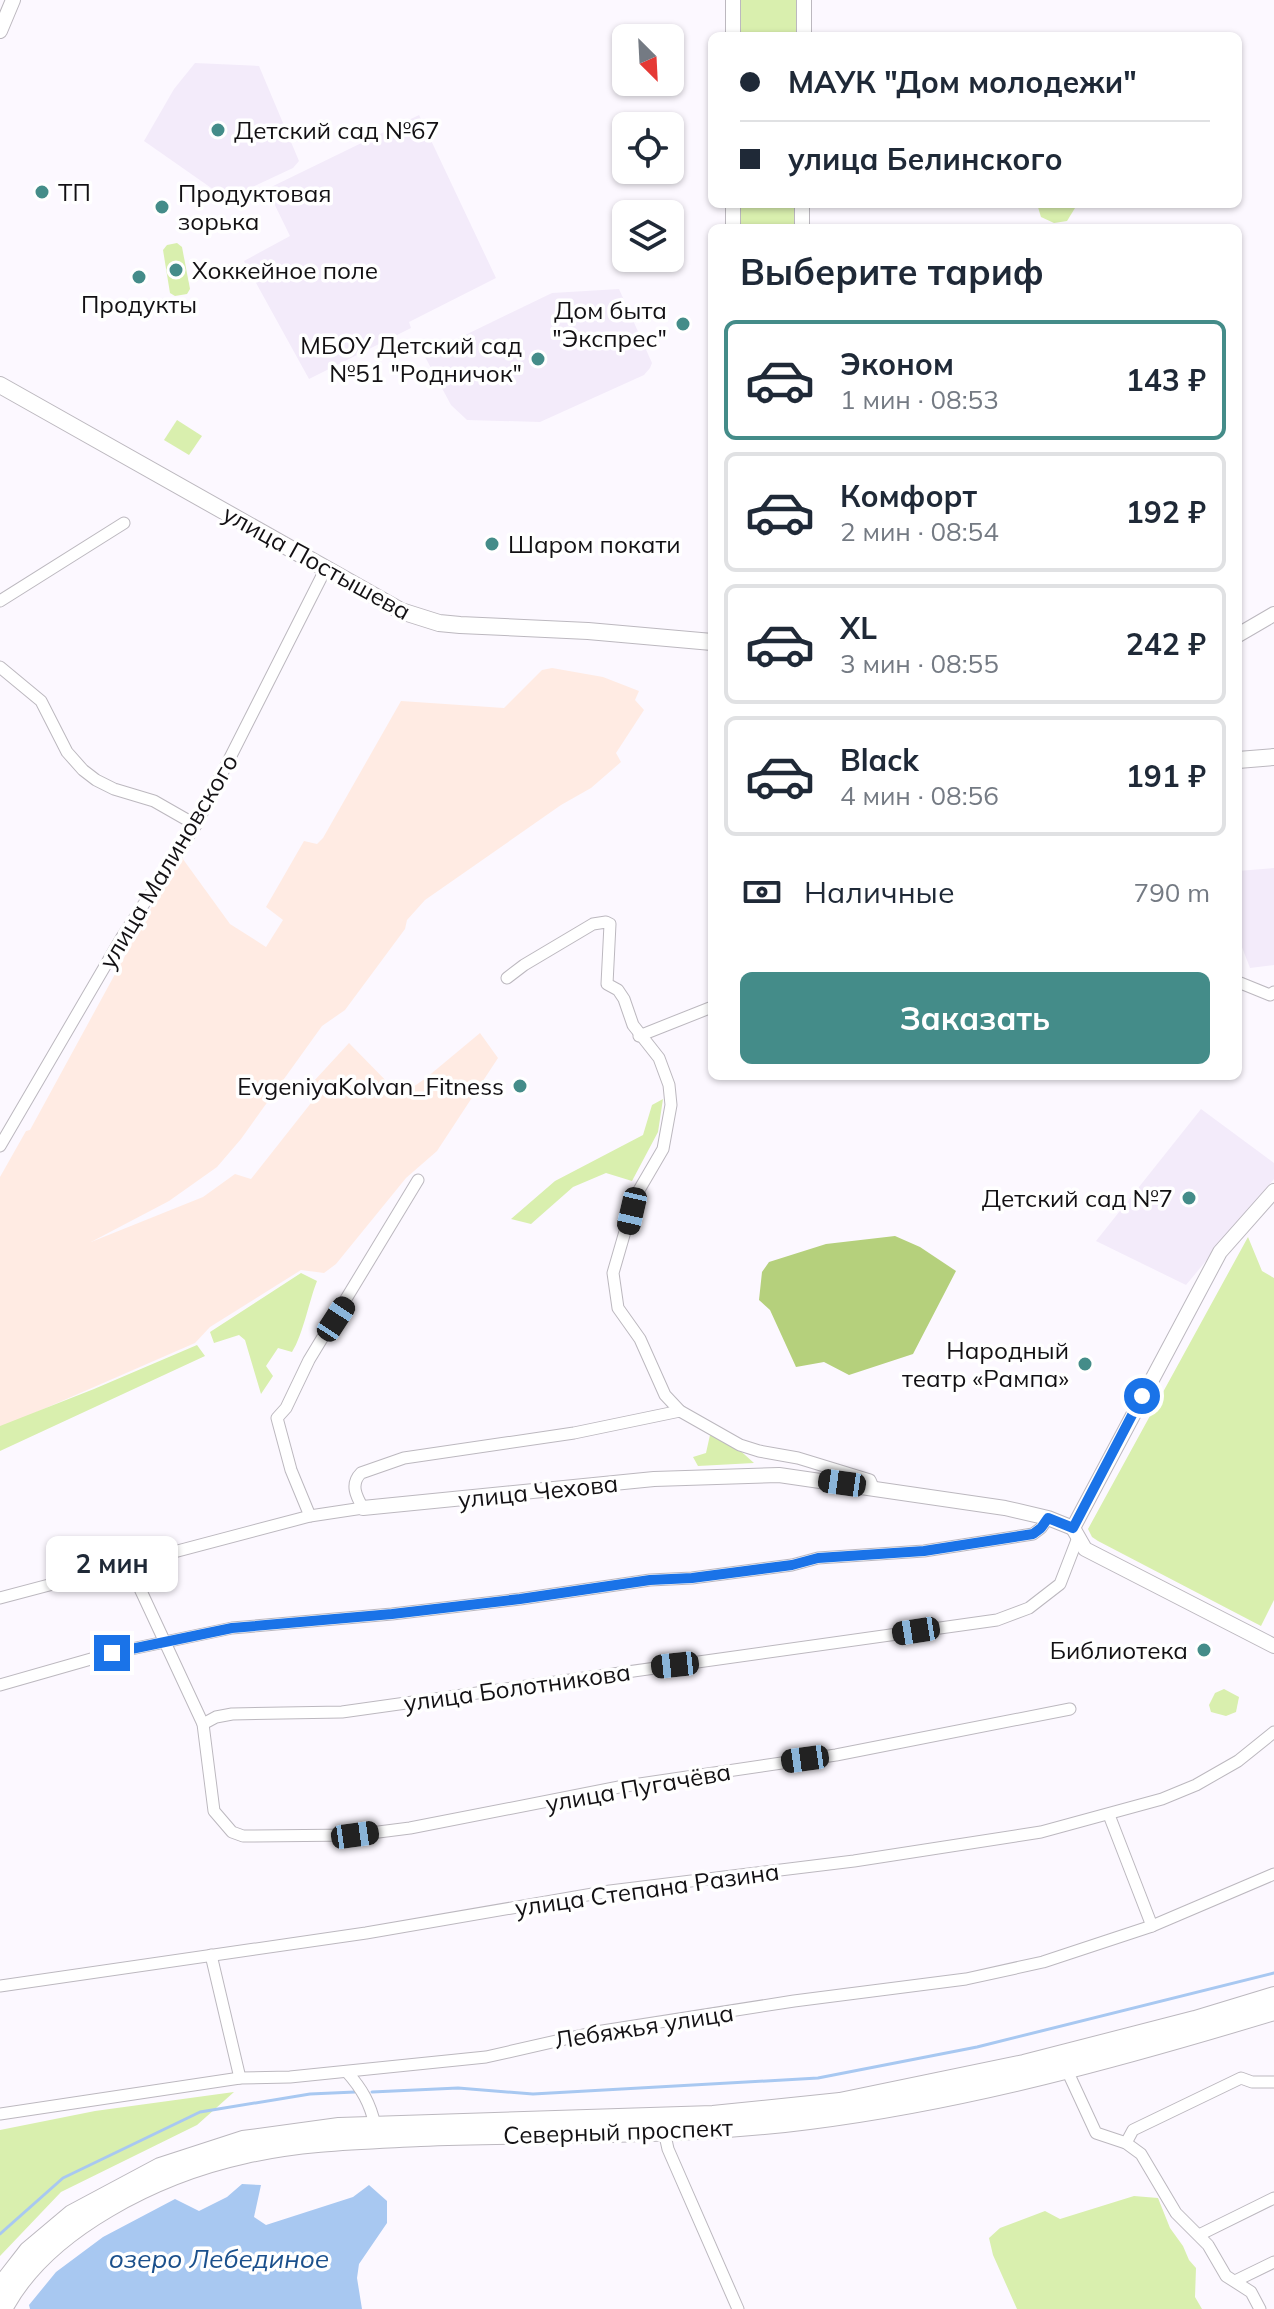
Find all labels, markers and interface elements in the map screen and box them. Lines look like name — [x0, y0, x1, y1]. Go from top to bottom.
north arrow — [612, 24, 684, 96]
map controls — [612, 24, 684, 272]
text: МАУК "Дом молодежи" — [788, 63, 1137, 101]
button: locate — [612, 112, 684, 184]
place label: Детский сад №67 — [234, 115, 440, 145]
marker: Детский сад №67 — [209, 121, 227, 139]
text: улица Белинского — [788, 140, 1063, 178]
place label: ТП — [58, 177, 91, 207]
place label: Продуктовая зорька — [178, 178, 331, 236]
marker: ТП — [33, 183, 51, 201]
marker: Продуктовая зорька — [153, 198, 171, 216]
button: layers — [612, 200, 684, 272]
text: Выберите тариф — [740, 249, 1044, 294]
place label: Хоккейное поле — [192, 255, 378, 285]
marker: Хоккейное поле — [167, 261, 185, 279]
marker: Продукты — [130, 268, 148, 286]
place label: Продукты — [81, 289, 197, 319]
place label: Дом быта "Экспрес" — [552, 295, 667, 353]
marker: Дом быта "Экспрес" — [674, 315, 692, 333]
place label: МБОУ Детский сад №51 "Родничок" — [300, 330, 522, 388]
icon: car — [744, 344, 816, 416]
text: Эконом — [840, 345, 954, 383]
marker: МБОУ Детский сад №51 "Родничок" — [529, 350, 547, 368]
text: 143 ₽ — [1126, 361, 1206, 399]
text: 1 мин · 08:53 — [840, 383, 999, 416]
icon: car — [744, 476, 816, 548]
text: Комфорт — [840, 477, 977, 515]
text: 192 ₽ — [1126, 493, 1206, 531]
street label: улица Постышева — [218, 498, 416, 626]
text: 2 мин · 08:54 — [840, 515, 999, 548]
place label: Шаром покати — [508, 529, 681, 559]
marker: Шаром покати — [483, 535, 501, 553]
icon: car — [744, 608, 816, 680]
text: XL — [840, 609, 877, 647]
text: 242 ₽ — [1126, 625, 1206, 663]
text: 3 мин · 08:55 — [840, 647, 999, 680]
icon: car — [744, 740, 816, 812]
text: Black — [840, 741, 919, 779]
street label: улица Малиновского — [92, 748, 244, 974]
text: 191 ₽ — [1126, 757, 1206, 795]
text: 4 мин · 08:56 — [840, 779, 999, 812]
icon: cash — [740, 870, 784, 914]
text: Наличные — [804, 873, 955, 911]
text: 790 m — [1134, 876, 1210, 909]
button: Заказать — [740, 972, 1210, 1064]
place label: EvgeniyaKolvan_Fitness — [237, 1071, 504, 1101]
marker: EvgeniyaKolvan_Fitness — [511, 1077, 529, 1095]
place label: Детский сад №7 — [982, 1183, 1173, 1213]
car — [615, 1185, 649, 1237]
marker: Детский сад №7 — [1180, 1189, 1198, 1207]
car — [313, 1292, 359, 1346]
place label: Народный театр «Рампа» — [902, 1335, 1069, 1393]
marker: Народный театр «Рампа» — [1076, 1355, 1094, 1373]
route start — [1124, 1378, 1160, 1414]
street label: улица Чехова — [457, 1468, 619, 1514]
car — [817, 1468, 867, 1498]
callout: 2 мин — [46, 1537, 178, 1593]
text: 2 мин — [76, 1547, 148, 1580]
car — [890, 1615, 942, 1647]
route end — [94, 1635, 130, 1671]
place label: Библиотека — [1050, 1635, 1188, 1665]
marker: Библиотека — [1195, 1641, 1213, 1659]
car — [650, 1651, 700, 1679]
street label: улица Болотникова — [402, 1656, 632, 1718]
car — [780, 1744, 830, 1774]
street label: улица Пугачёва — [543, 1756, 733, 1818]
car — [330, 1820, 380, 1850]
street label: улица Степана Разина — [513, 1856, 781, 1922]
street label: Лебяжья улица — [552, 1997, 736, 2055]
street label: Северный проспект — [503, 2112, 734, 2150]
water label: озеро Лебединое — [109, 2242, 329, 2275]

